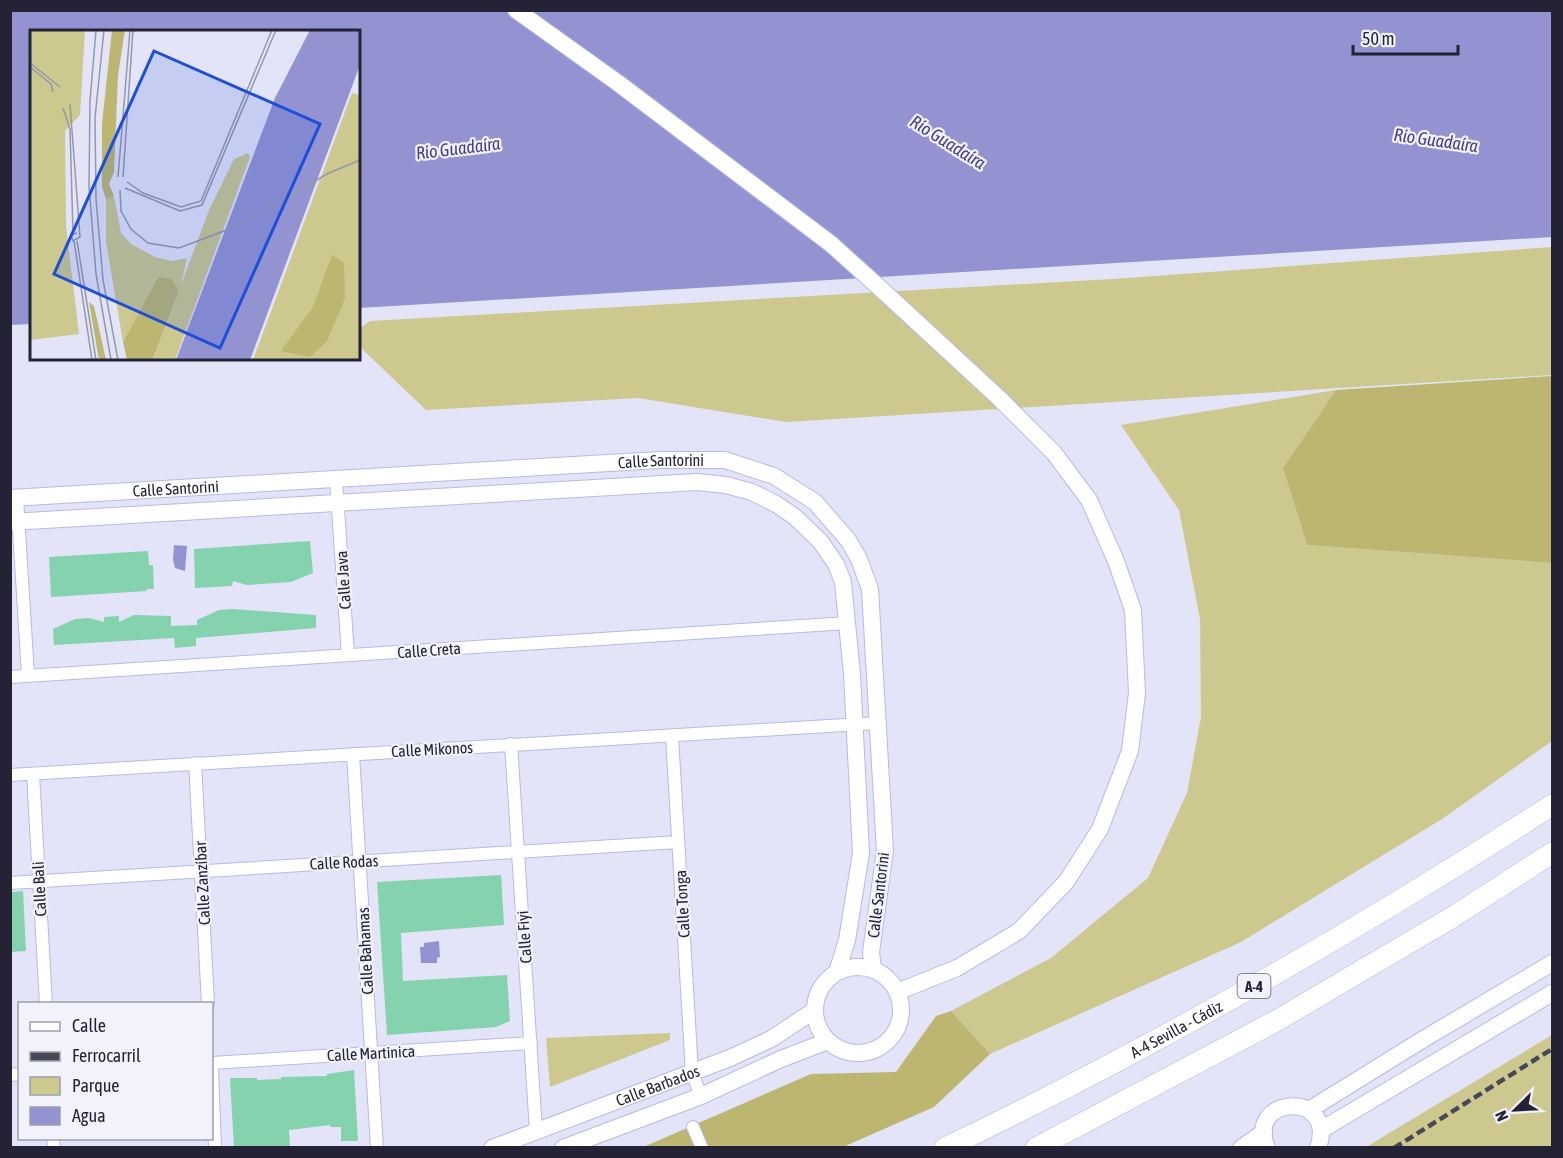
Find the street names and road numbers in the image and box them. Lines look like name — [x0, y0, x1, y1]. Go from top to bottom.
street label: Calle Santorini — [617, 451, 704, 471]
street label: Calle Santorini — [132, 477, 219, 500]
street label: Calle Java — [332, 550, 354, 610]
street label: Calle Creta — [397, 639, 461, 661]
street label: Calle Mikonos — [391, 738, 474, 760]
street label: Calle Zanzíbar — [191, 840, 213, 925]
street label: Calle Rodas — [309, 851, 379, 873]
street label: Calle Santorini — [864, 851, 892, 939]
street label: Calle Bali — [29, 861, 49, 917]
street label: Calle Tonga — [671, 870, 694, 938]
street label: Calle Bahamas — [354, 907, 376, 995]
street label: Calle Fiyi — [513, 910, 536, 964]
road number: A-4 — [1238, 974, 1270, 998]
street label: A-4 Sevilla - Cádiz — [1127, 997, 1225, 1061]
street label: Calle Martinica — [326, 1042, 416, 1064]
street label: Calle Barbados — [613, 1061, 702, 1109]

